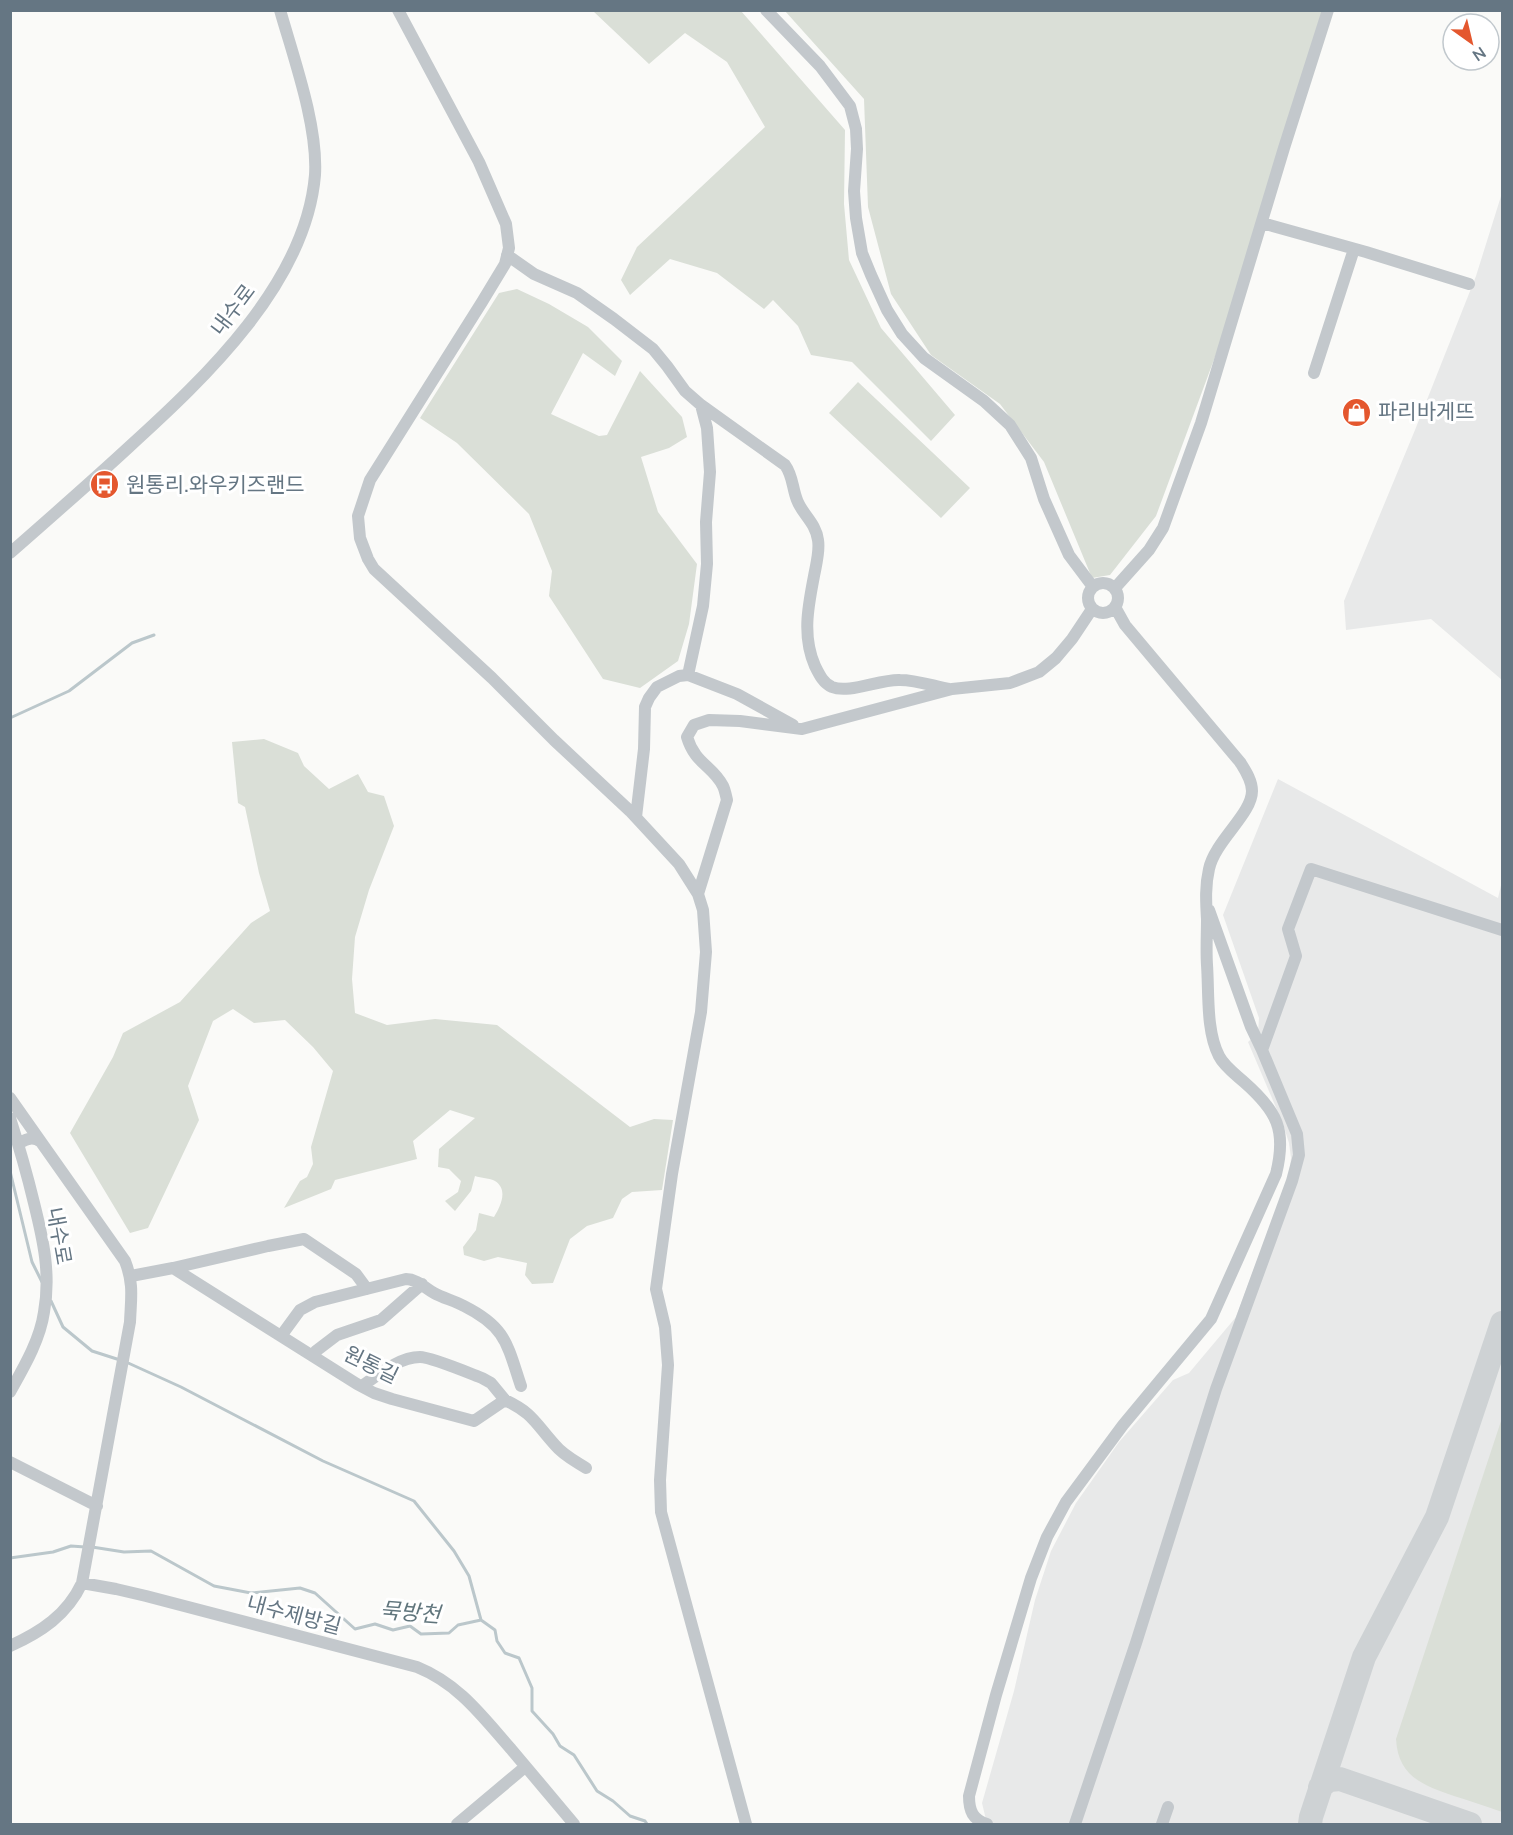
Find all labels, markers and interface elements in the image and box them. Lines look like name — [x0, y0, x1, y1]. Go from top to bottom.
north arrow — [1441, 12, 1501, 72]
text: N — [1468, 41, 1490, 66]
street label: 내수로 — [204, 278, 262, 342]
shop icon: 파리바게뜨 — [1341, 396, 1373, 428]
place label: 파리바게뜨 — [1378, 398, 1475, 426]
bus stop icon: 원통리.와우키즈랜드 — [89, 469, 121, 501]
place label: 원통리.와우키즈랜드 — [126, 471, 305, 499]
street label: 내수로 — [40, 1205, 78, 1267]
street label: 원통길 — [339, 1340, 403, 1390]
street label: 내수제방길 — [244, 1589, 344, 1641]
water label: 묵방천 — [378, 1595, 444, 1631]

